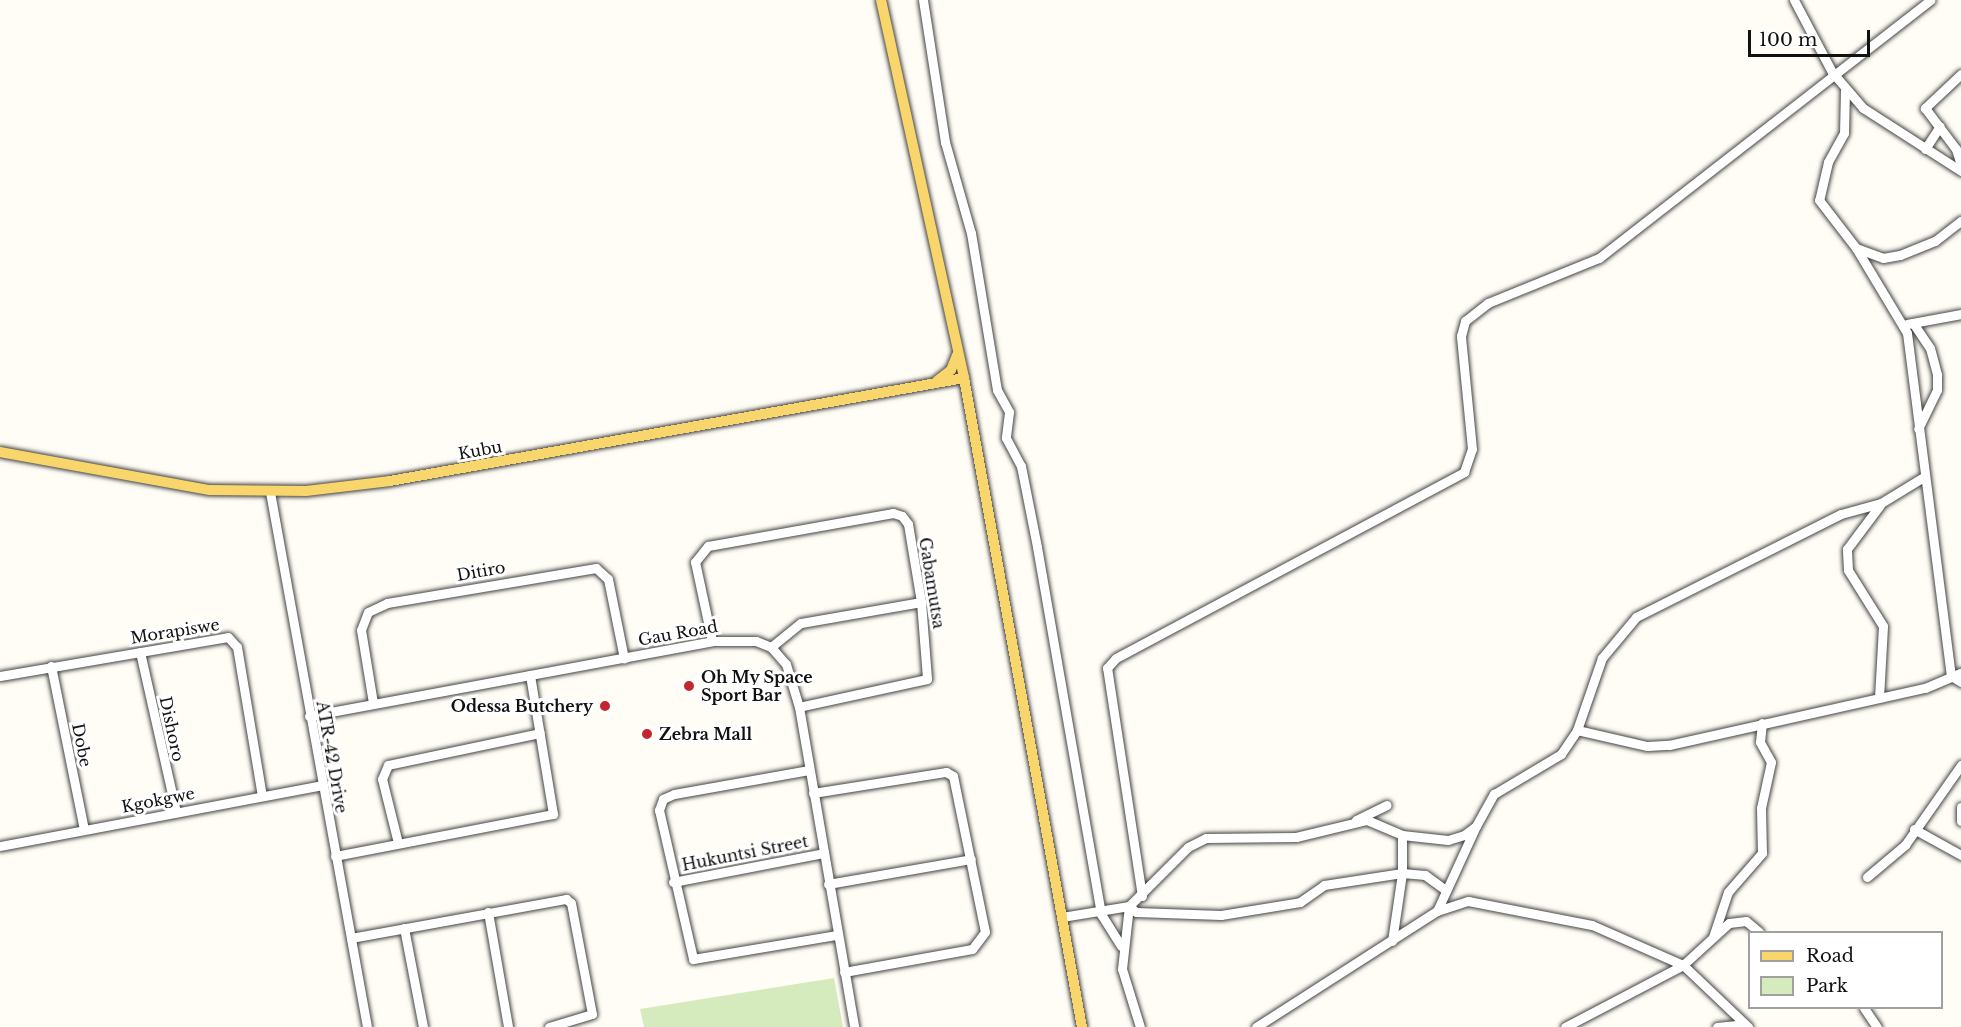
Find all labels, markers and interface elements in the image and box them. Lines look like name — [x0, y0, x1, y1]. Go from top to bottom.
scale bar — [1751, 18, 1872, 56]
text: 100 m — [1759, 29, 1817, 51]
street label: Kubu — [457, 437, 503, 463]
street label: Gabamutsa — [915, 536, 949, 630]
street label: Ditiro — [455, 557, 507, 585]
street label: Morapiswe — [129, 614, 221, 648]
street label: Gau Road — [637, 617, 719, 649]
place label: Oh My Space Sport Bar — [701, 667, 813, 705]
marker: Oh My Space Sport Bar — [682, 679, 696, 693]
street label: Dishoro — [156, 695, 188, 763]
place label: Odessa Butchery — [451, 696, 593, 716]
street label: ATR-42 Drive — [313, 699, 351, 815]
marker: Odessa Butchery — [598, 699, 612, 713]
street label: Dobe — [68, 721, 96, 769]
place label: Zebra Mall — [659, 724, 752, 744]
marker: Zebra Mall — [640, 727, 654, 741]
street label: Kgokgwe — [120, 783, 196, 817]
street label: Hukuntsi Street — [680, 831, 810, 875]
legend — [1748, 931, 1943, 1009]
text: Road — [1806, 945, 1854, 967]
text: Park — [1806, 975, 1848, 997]

